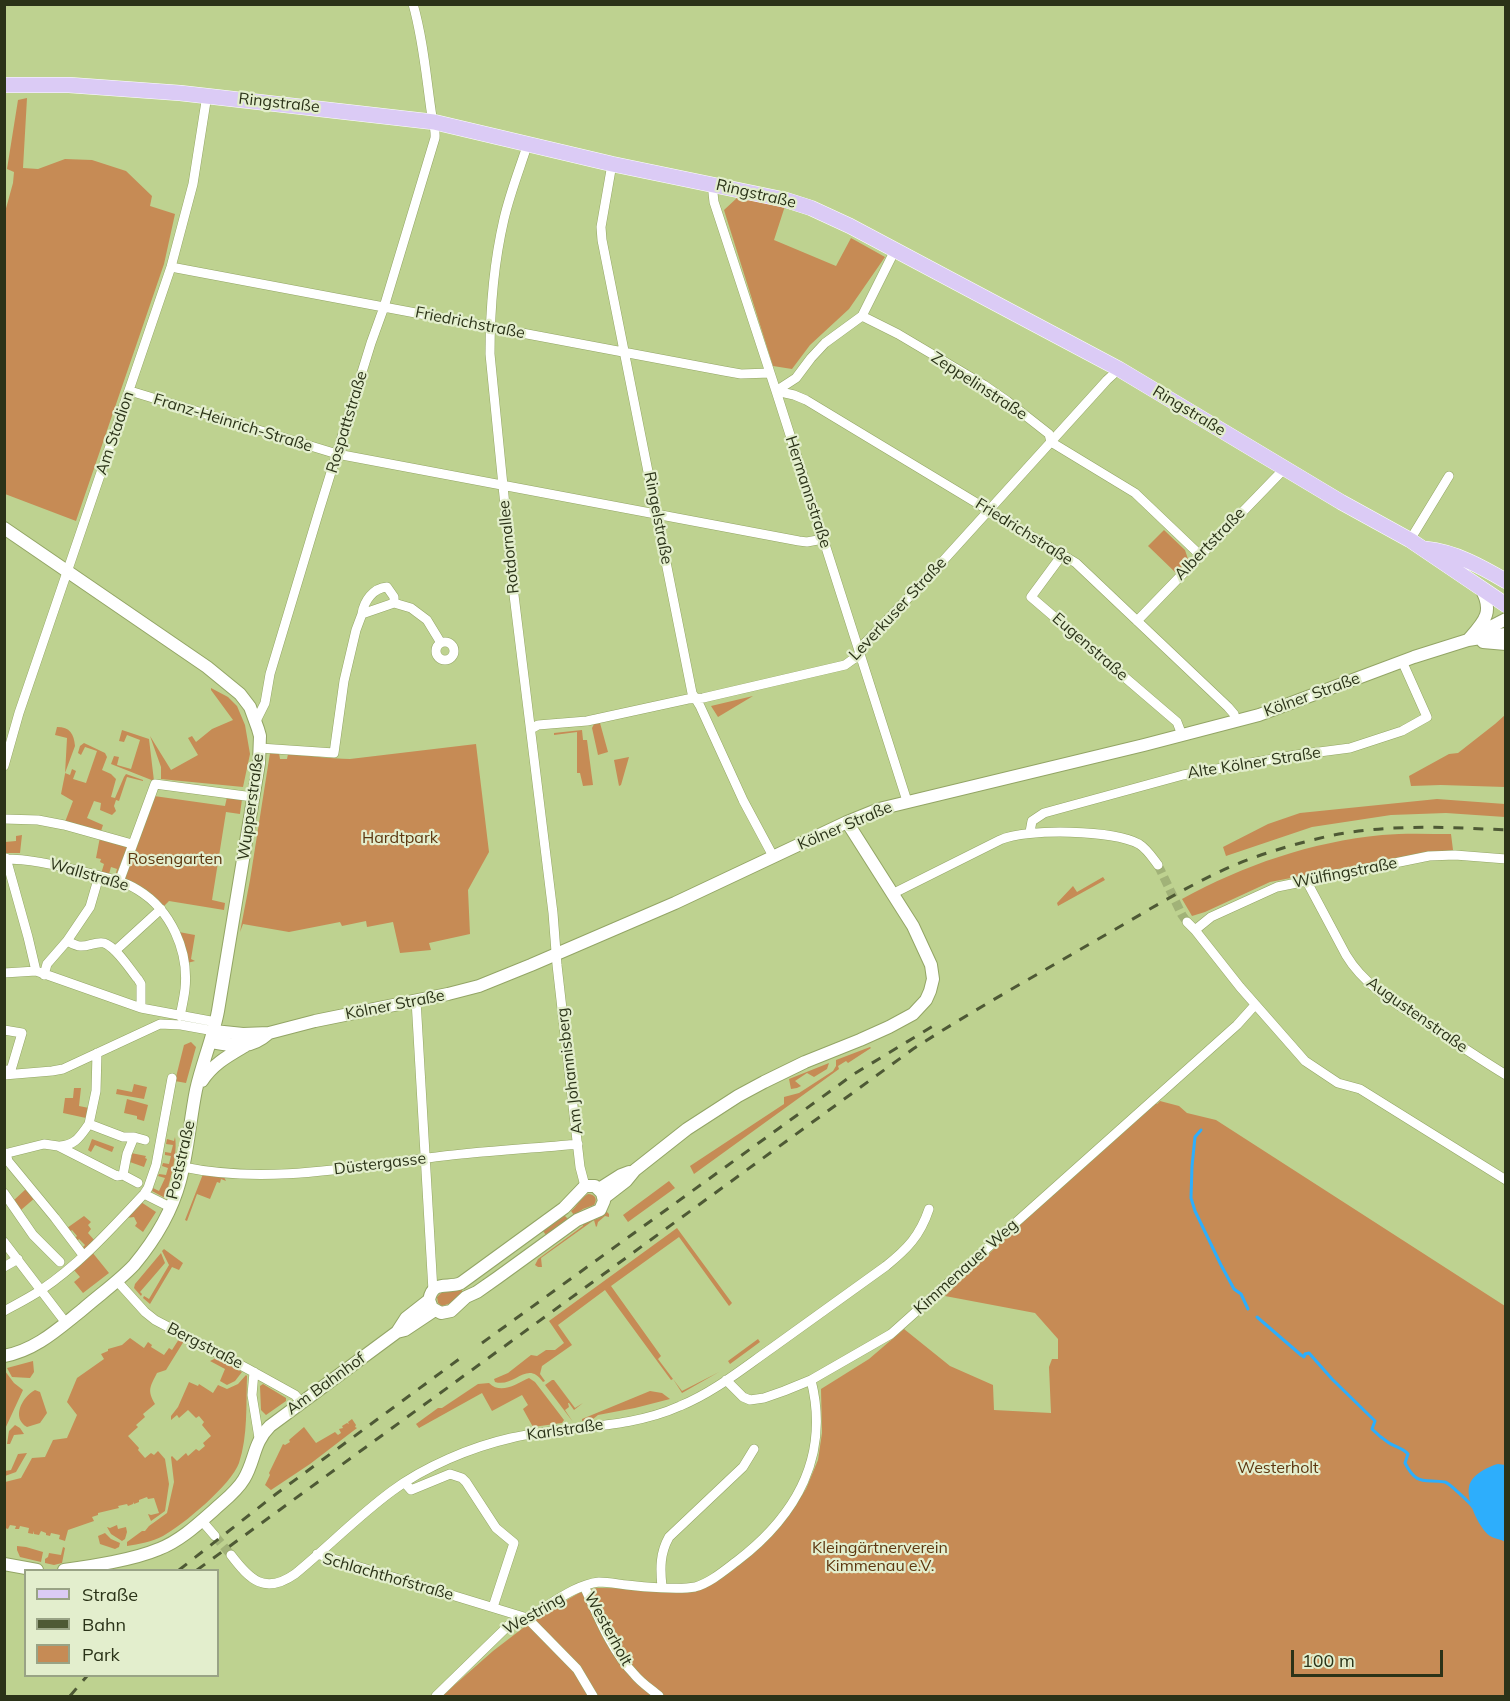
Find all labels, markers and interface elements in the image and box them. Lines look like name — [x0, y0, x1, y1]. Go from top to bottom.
street label: Ringstraße — [237, 89, 321, 117]
street label: Ringstraße — [714, 175, 798, 213]
street label: Friedrichstraße — [414, 303, 526, 343]
street label: Zeppelinstraße — [927, 348, 1031, 424]
street label: Rospattstraße — [322, 369, 372, 475]
street label: Ringstraße — [1149, 382, 1229, 440]
street label: Am Stadion — [92, 389, 138, 477]
street label: Franz-Heinrich-Straße — [151, 390, 315, 456]
street label: Hermannstraße — [781, 433, 835, 551]
street label: Ringelstraße — [640, 470, 676, 566]
street label: Friedrichstraße — [972, 494, 1076, 570]
street label: Rotdornallee — [495, 499, 523, 595]
street label: Albertstraße — [1171, 504, 1249, 584]
street label: Leverkuser Straße — [845, 553, 951, 665]
street label: Eugenstraße — [1048, 609, 1132, 685]
street label: Kölner Straße — [1261, 669, 1363, 721]
street label: Alte Kölner Straße — [1186, 743, 1322, 783]
street label: Wupperstraße — [234, 752, 268, 862]
street label: Kölner Straße — [795, 797, 895, 855]
park label: Hardtpark — [362, 828, 438, 848]
park label: Rosengarten — [127, 849, 223, 869]
street label: Wülfingstraße — [1291, 853, 1399, 893]
street label: Wallstraße — [47, 855, 131, 895]
street label: Augustenstraße — [1363, 973, 1471, 1057]
street label: Kölner Straße — [344, 986, 446, 1024]
street label: Am Johannisberg — [553, 1007, 587, 1135]
street label: Poststraße — [163, 1119, 199, 1201]
street label: Düstergasse — [333, 1149, 427, 1179]
street label: Kimmenauer Weg — [910, 1215, 1022, 1319]
street label: Bergstraße — [164, 1319, 246, 1373]
street label: Am Bahnhof — [283, 1349, 369, 1419]
street label: Karlstraße — [526, 1415, 604, 1445]
park label: Westerholt — [1237, 1458, 1319, 1478]
park label: Kleingärtnerverein Kimmenau e.V. — [812, 1538, 948, 1576]
street label: Schlachthofstraße — [320, 1549, 456, 1605]
legend — [24, 1569, 219, 1677]
text: Straße — [82, 1583, 138, 1606]
street label: Westring — [500, 1589, 568, 1639]
street label: Westerholt — [580, 1589, 636, 1669]
text: Bahn — [82, 1613, 126, 1636]
scale bar — [1294, 1638, 1446, 1676]
text: Park — [82, 1643, 120, 1666]
text: 100 m — [1302, 1649, 1355, 1672]

